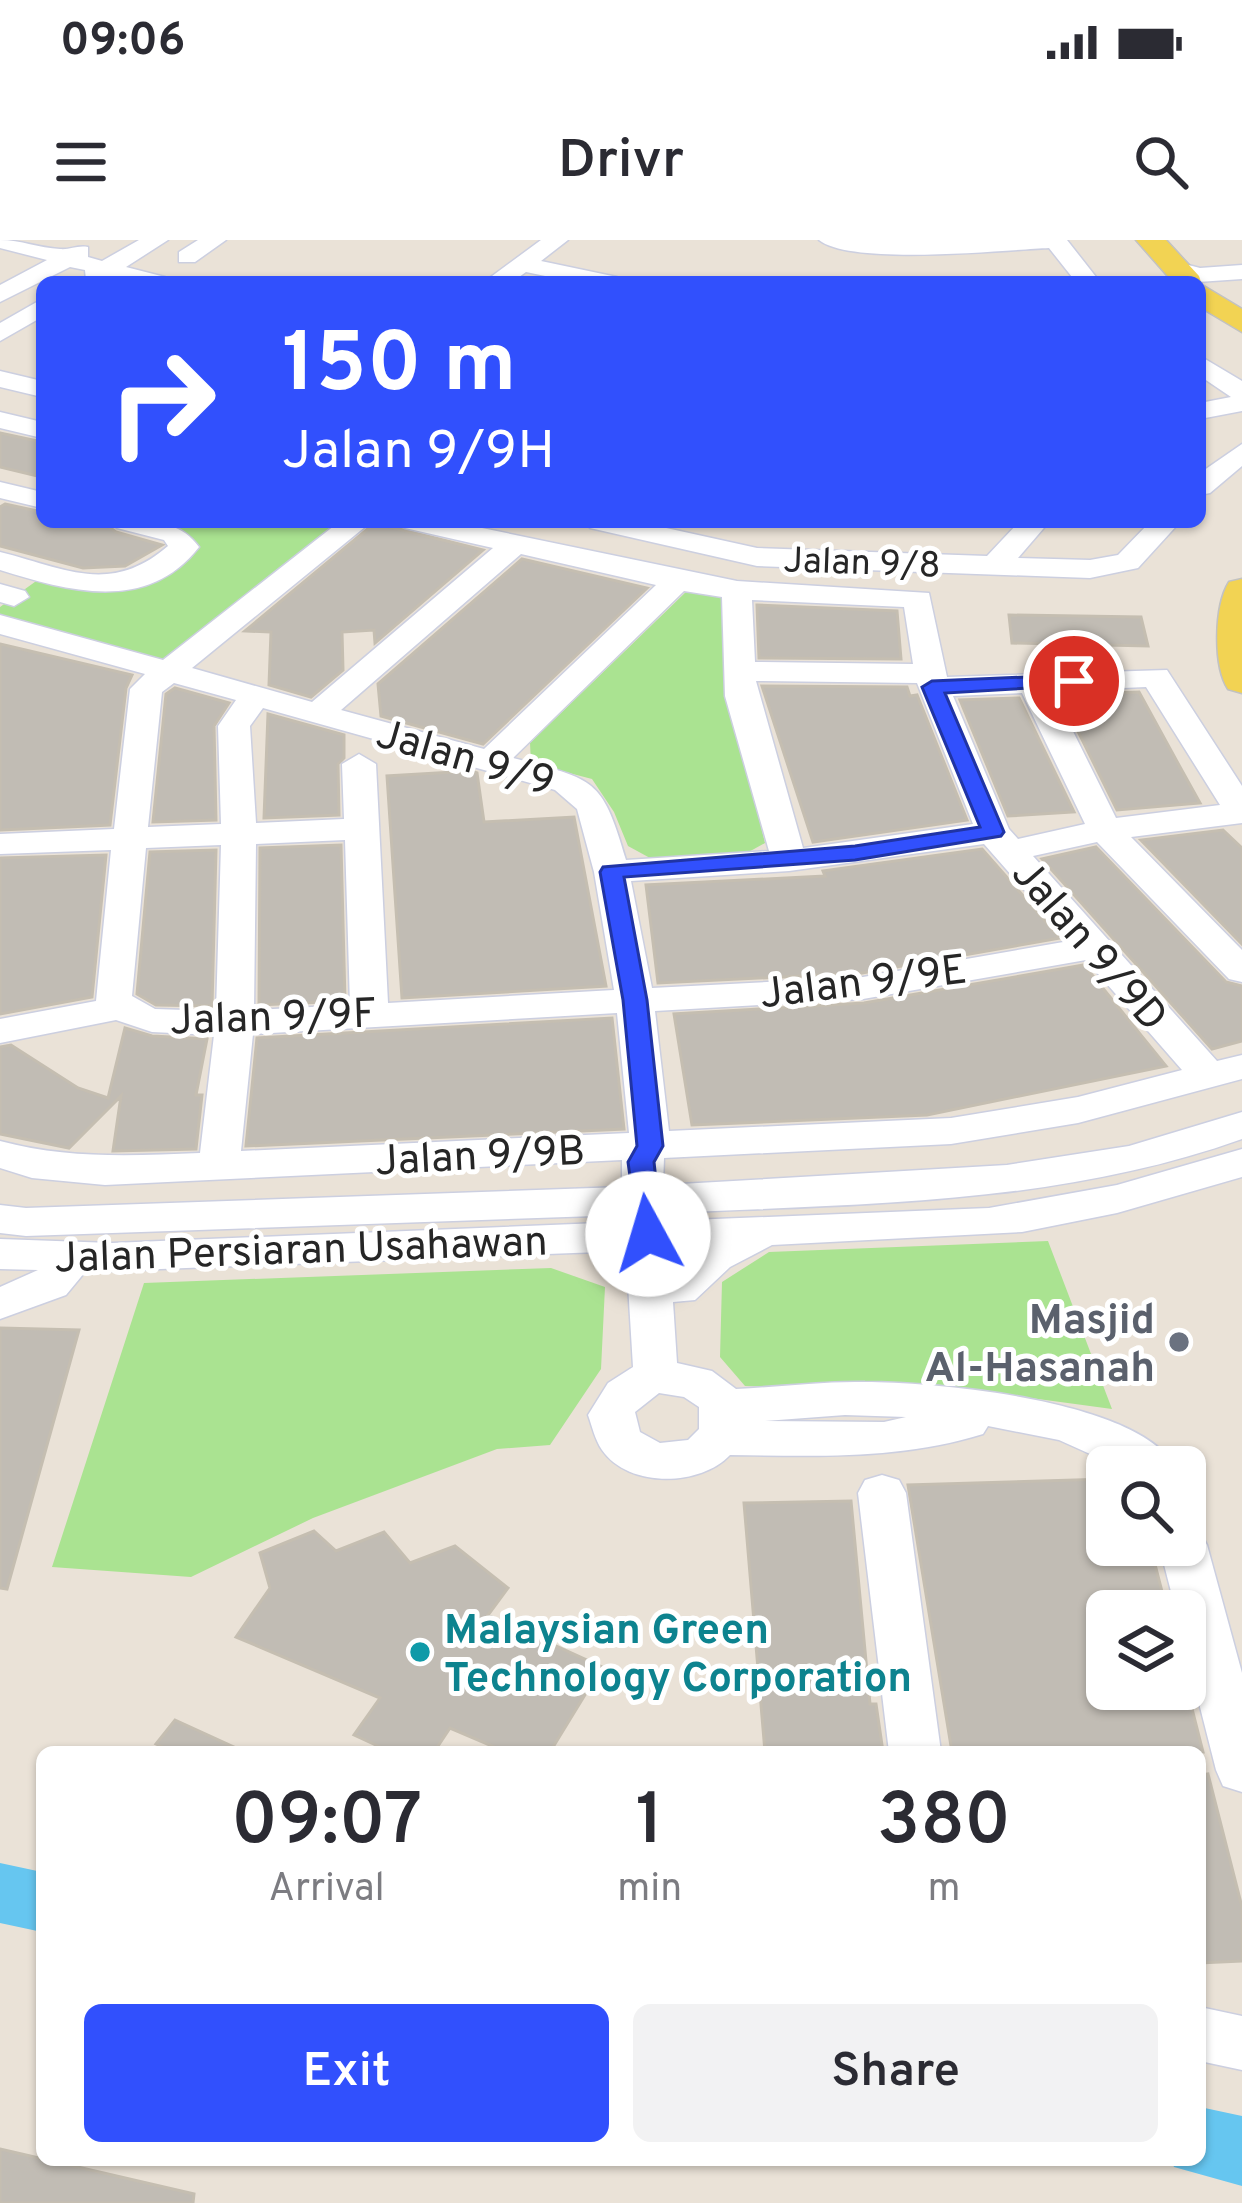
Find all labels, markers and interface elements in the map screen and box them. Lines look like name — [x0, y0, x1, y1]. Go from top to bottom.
text: 09:06 — [60, 14, 185, 71]
text: Drivr — [558, 128, 684, 197]
icon: menu — [48, 129, 114, 195]
icon: search — [1128, 129, 1194, 195]
text: 150 m — [282, 315, 517, 421]
icon: right — [84, 324, 240, 480]
text: Jalan 9/9H — [282, 419, 555, 488]
street label: Jalan 9/8 — [782, 539, 941, 591]
pin — [1023, 630, 1125, 732]
icon: arrive — [1041, 648, 1107, 714]
street label: Jalan 9/9 — [370, 710, 560, 811]
street label: Jalan 9/9D — [998, 850, 1177, 1044]
street label: Jalan 9/9E — [757, 945, 970, 1023]
street label: Jalan 9/9F — [169, 989, 377, 1050]
street label: Jalan 9/9B — [374, 1127, 587, 1190]
position arrow — [585, 1171, 711, 1297]
street label: Jalan Persiaran Usahawan — [54, 1217, 549, 1288]
place label: Masjid Al-Hasanah — [925, 1296, 1155, 1397]
marker: Masjid Al-Hasanah — [1166, 1329, 1192, 1355]
map controls — [1086, 1446, 1206, 1710]
button: search — [1086, 1446, 1206, 1566]
button: layers — [1086, 1590, 1206, 1710]
place label: Malaysian Green Technology Corporation — [444, 1606, 912, 1707]
marker: Malaysian Green Technology Corporation — [407, 1639, 433, 1665]
text: 09:07 — [231, 1778, 422, 1870]
text: 1 — [636, 1778, 664, 1870]
text: 380 — [877, 1778, 1011, 1870]
text: Arrival — [268, 1866, 385, 1915]
text: min — [617, 1866, 682, 1915]
text: m — [928, 1866, 961, 1915]
button: Exit — [84, 2004, 609, 2142]
button: Share — [633, 2004, 1158, 2142]

